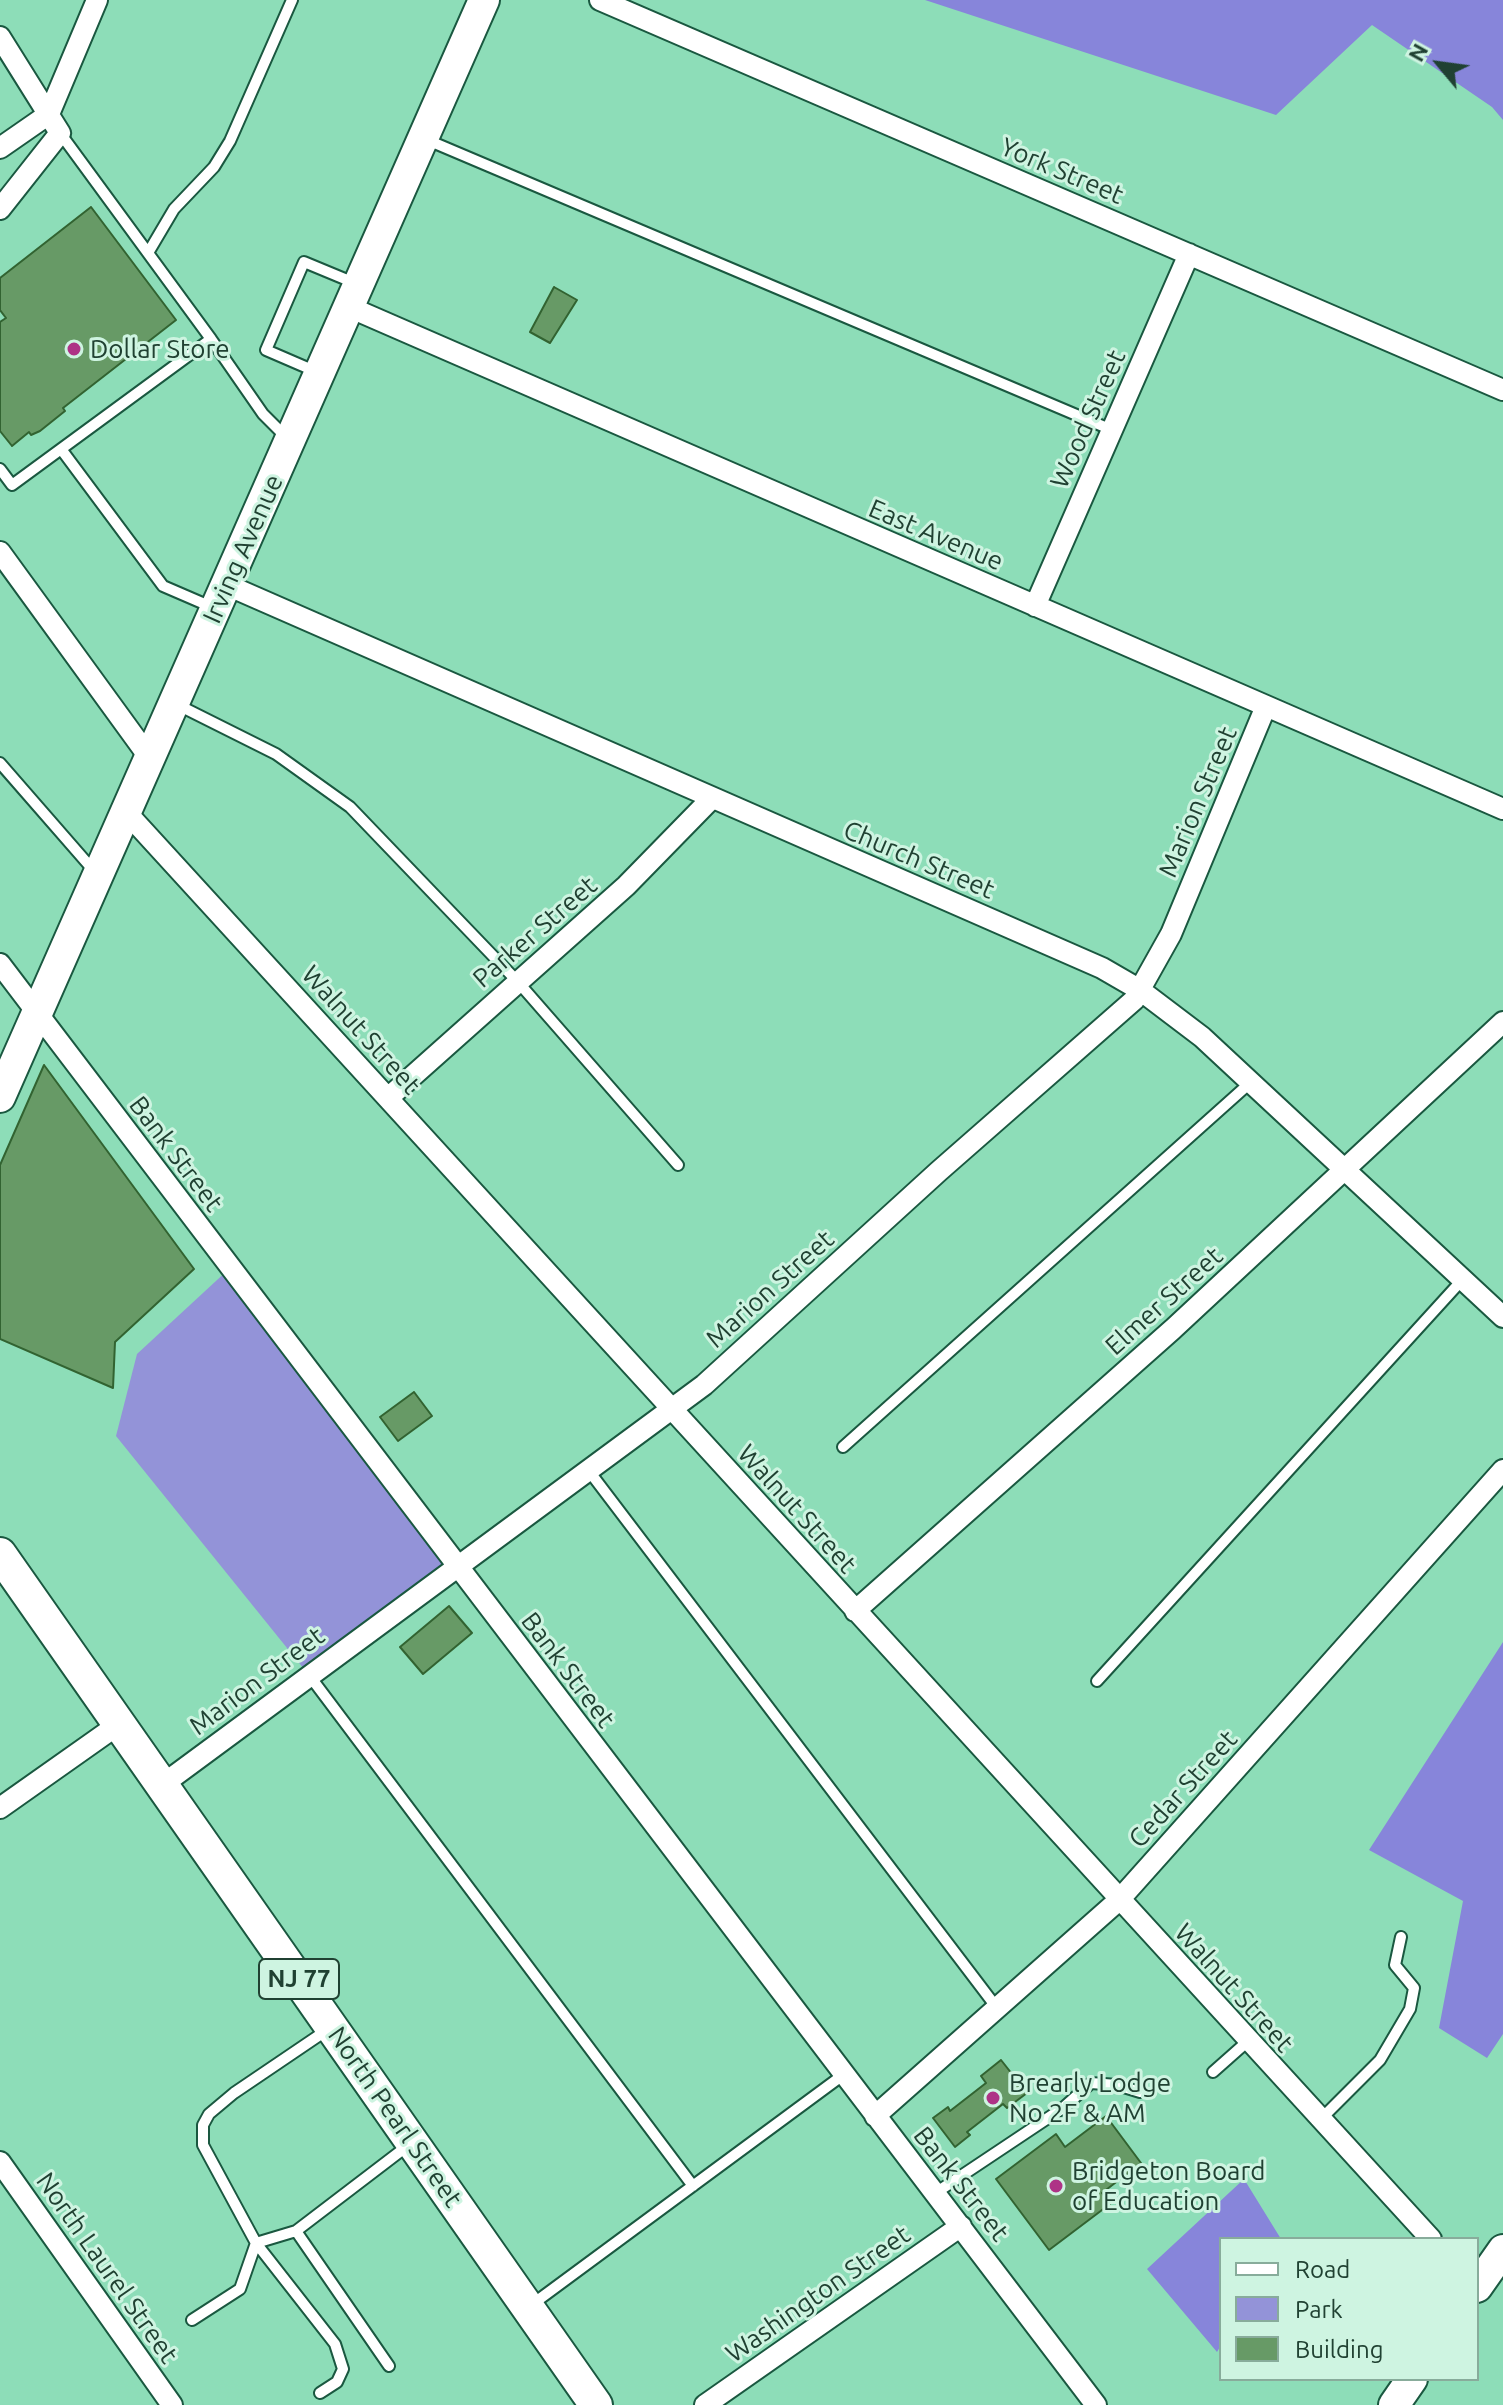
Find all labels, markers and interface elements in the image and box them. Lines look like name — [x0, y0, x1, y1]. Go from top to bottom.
north arrow — [1399, 24, 1479, 104]
text: N — [1403, 39, 1432, 65]
street label: York Street — [996, 131, 1128, 211]
place label: Dollar Store — [90, 333, 230, 365]
marker: Dollar Store — [65, 340, 83, 358]
street label: Wood Street — [1044, 345, 1132, 493]
street label: Irving Avenue — [196, 470, 290, 628]
street label: East Avenue — [864, 493, 1008, 577]
street label: Marion Street — [1152, 722, 1244, 882]
street label: Church Street — [839, 814, 999, 906]
street label: Parker Street — [467, 870, 603, 994]
street label: Walnut Street — [295, 959, 427, 1101]
street label: Bank Street — [122, 1090, 230, 1218]
street label: Marion Street — [700, 1224, 840, 1354]
street label: Elmer Street — [1099, 1240, 1229, 1362]
street label: Walnut Street — [731, 1438, 863, 1580]
street label: Bank Street — [514, 1606, 622, 1734]
street label: Marion Street — [183, 1620, 331, 1742]
street label: Cedar Street — [1122, 1724, 1244, 1854]
street label: Walnut Street — [1168, 1917, 1300, 2059]
road number: NJ 77 — [259, 1959, 339, 1999]
street label: North Pearl Street — [321, 2021, 469, 2213]
place label: Brearly Lodge No 2F & AM — [1009, 2067, 1171, 2128]
marker: Brearly Lodge No 2F & AM — [984, 2089, 1002, 2107]
street label: Bank Street — [907, 2121, 1015, 2247]
place label: Bridgeton Board of Education — [1072, 2155, 1265, 2216]
street label: North Laurel Street — [30, 2167, 184, 2369]
marker: Bridgeton Board of Education — [1047, 2177, 1065, 2195]
street label: Washington Street — [720, 2219, 916, 2369]
legend — [1219, 2237, 1479, 2381]
text: Road — [1295, 2256, 1350, 2283]
text: Park — [1295, 2296, 1343, 2323]
text: Building — [1295, 2336, 1383, 2363]

